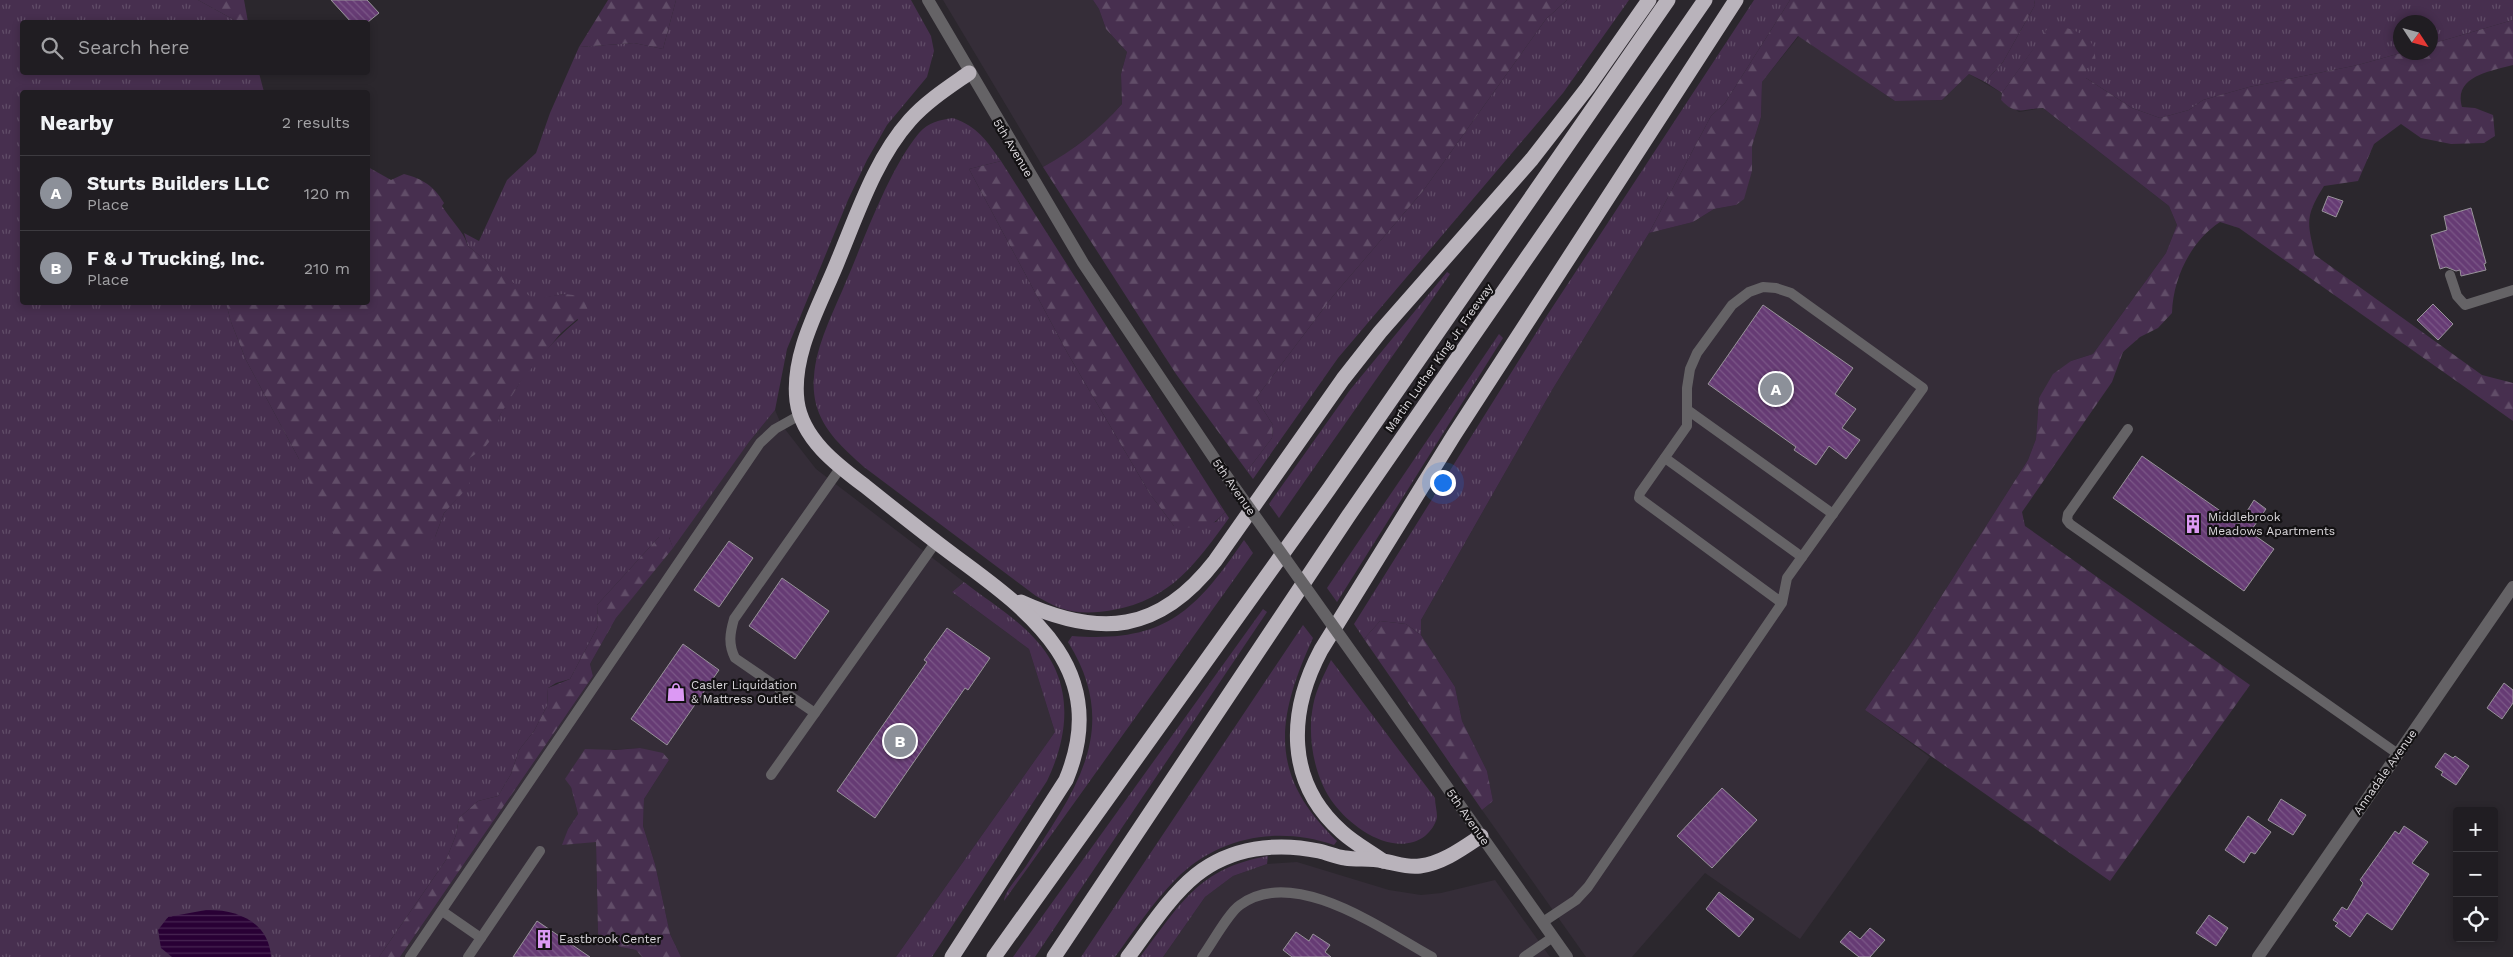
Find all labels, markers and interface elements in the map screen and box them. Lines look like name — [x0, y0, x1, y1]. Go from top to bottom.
north arrow — [2393, 15, 2438, 60]
search box — [20, 20, 370, 75]
icon: search — [38, 34, 66, 62]
text: Search here — [78, 36, 189, 59]
text: Nearby — [40, 110, 113, 135]
text: 2 results — [282, 113, 350, 132]
street label: 5th Avenue — [990, 116, 1036, 180]
text: Sturts Builders LLC — [87, 172, 270, 195]
text: A — [51, 184, 61, 203]
text: 120 m — [304, 184, 350, 203]
text: Place — [87, 195, 129, 214]
text: F & J Trucking, Inc. — [87, 247, 265, 270]
text: B — [51, 259, 61, 278]
text: 210 m — [304, 259, 350, 278]
text: Place — [87, 270, 129, 289]
street label: Martin Luther King Jr. Freeway — [1382, 280, 1496, 435]
pin: A — [1760, 370, 1792, 408]
street label: 5th Avenue — [1209, 456, 1259, 518]
your location — [1430, 470, 1456, 496]
place label: Middlebrook Meadows Apartments — [2208, 510, 2335, 538]
building icon: Middlebrook Meadows Apartments — [2182, 513, 2204, 535]
place label: Casler Liquidation & Mattress Outlet — [691, 678, 797, 706]
shop icon: Casler Liquidation & Mattress Outlet — [665, 681, 687, 703]
pin: B — [884, 722, 916, 760]
street label: Annadale Avenue — [2350, 727, 2420, 817]
street label: 5th Avenue — [1443, 786, 1493, 848]
map controls — [2453, 807, 2498, 942]
button: + — [2453, 807, 2498, 852]
button: − — [2453, 852, 2498, 897]
button: locate — [2453, 897, 2498, 942]
building icon: Eastbrook Center — [533, 928, 555, 950]
place label: Eastbrook Center — [559, 932, 662, 946]

